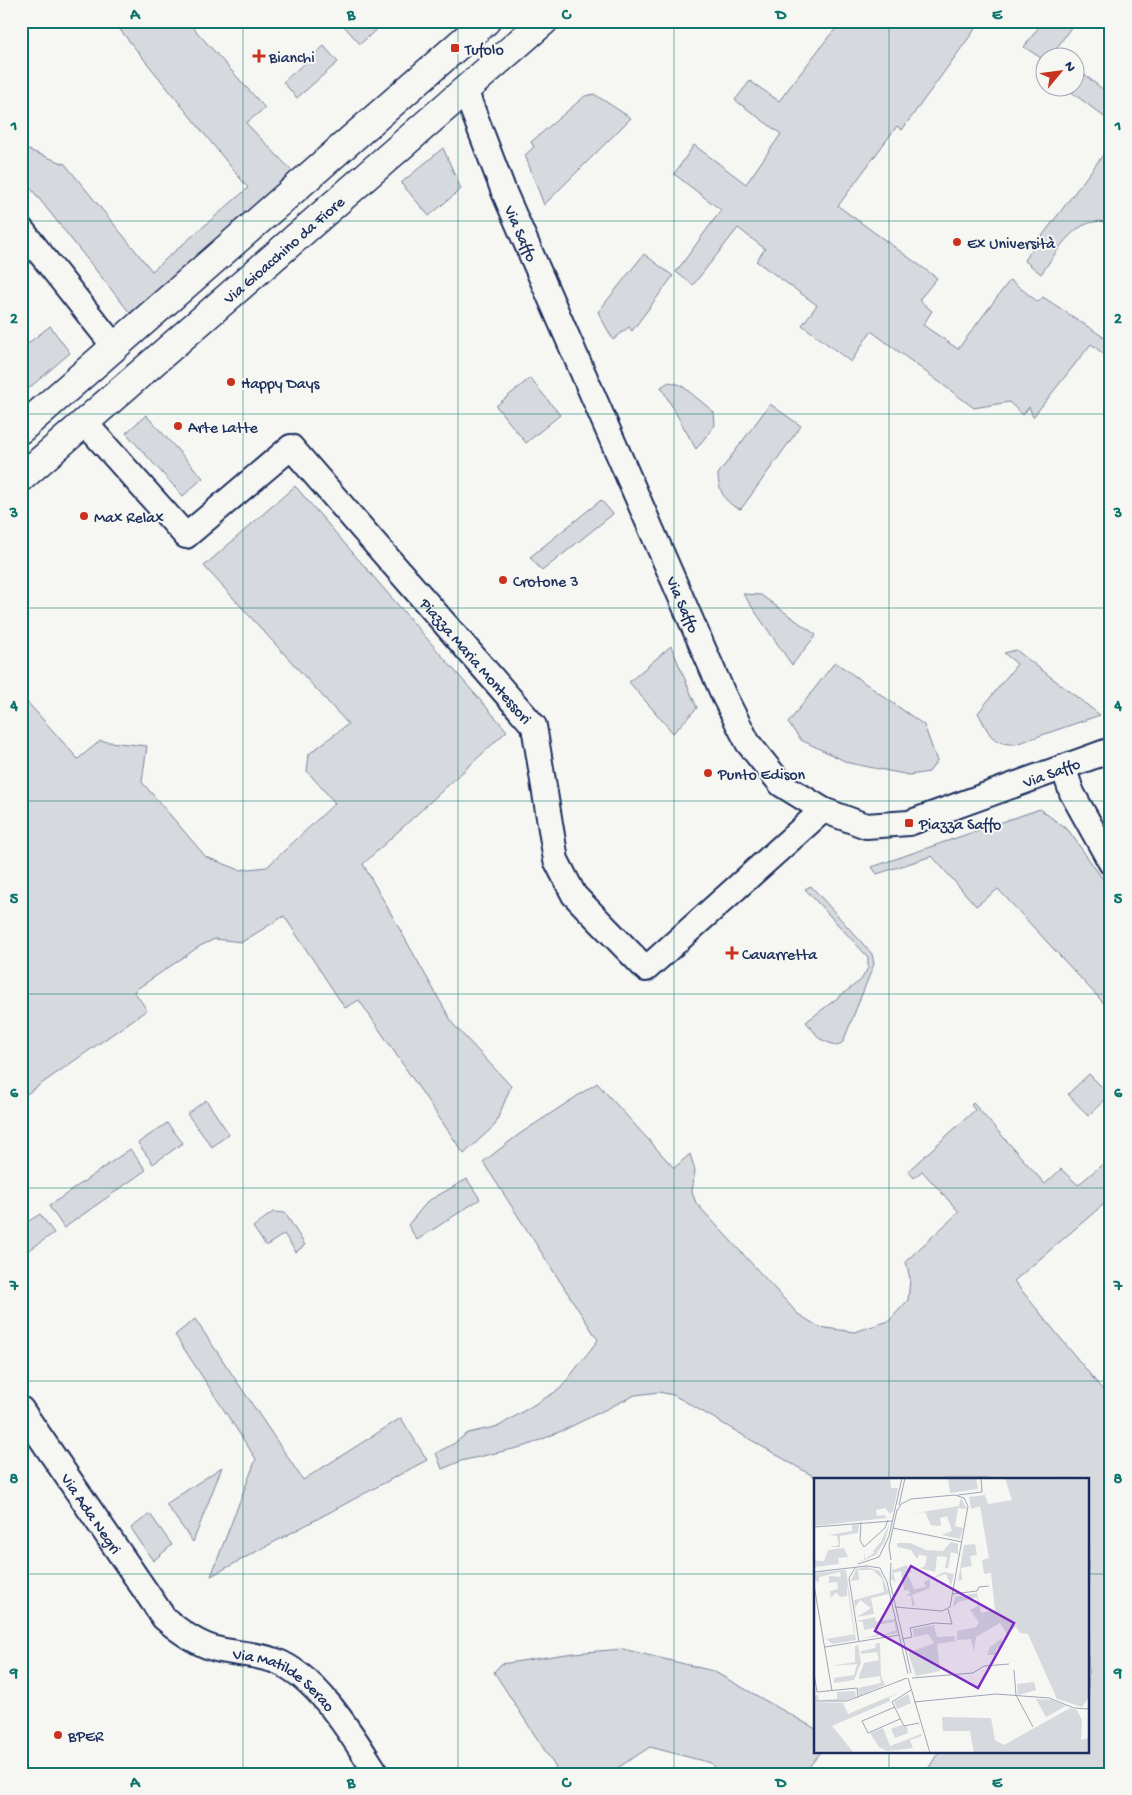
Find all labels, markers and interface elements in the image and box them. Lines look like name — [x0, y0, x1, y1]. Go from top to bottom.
text: A — [129, 7, 141, 26]
text: B — [346, 7, 356, 26]
text: C — [561, 7, 572, 26]
text: D — [774, 7, 787, 26]
text: E — [992, 7, 1003, 26]
marker: Tufolo — [449, 42, 461, 54]
place label: Tufolo — [464, 42, 504, 61]
north arrow — [1034, 48, 1084, 98]
marker: Bianchi — [253, 50, 265, 62]
place label: Bianchi — [268, 50, 315, 69]
text: N — [1060, 59, 1079, 75]
text: 1 — [10, 118, 17, 137]
text: 1 — [1114, 118, 1121, 137]
street label: Via Gioacchino da Fiore — [220, 193, 350, 310]
street label: Via Saffo — [498, 202, 539, 266]
marker: Ex Università — [951, 236, 963, 248]
place label: Ex Università — [967, 236, 1056, 255]
text: 2 — [10, 311, 18, 330]
text: 2 — [1114, 311, 1122, 330]
marker: Happy Days — [225, 376, 237, 388]
place label: Happy Days — [241, 376, 321, 395]
marker: Arte Latte — [172, 420, 184, 432]
place label: Arte Latte — [188, 420, 258, 439]
text: 3 — [9, 505, 18, 524]
text: 3 — [1113, 505, 1122, 524]
marker: Max Relax — [78, 510, 90, 522]
place label: Max Relax — [94, 510, 164, 529]
marker: Crotone 3 — [497, 574, 509, 586]
place label: Crotone 3 — [513, 574, 578, 593]
street label: Via Saffo — [660, 574, 701, 637]
street label: Piazza Maria Montessori — [413, 595, 534, 729]
text: 4 — [9, 698, 18, 717]
text: 4 — [1113, 698, 1122, 717]
street label: Via Saffo — [1020, 756, 1083, 794]
marker: Punto Edison — [702, 767, 714, 779]
place label: Punto Edison — [717, 767, 806, 786]
marker: Piazza Saffo — [903, 817, 915, 829]
place label: Piazza Saffo — [918, 817, 1001, 836]
text: 5 — [10, 891, 19, 910]
text: 5 — [1114, 891, 1123, 910]
marker: Cavarretta — [726, 947, 738, 959]
place label: Cavarretta — [742, 947, 818, 966]
text: 6 — [10, 1085, 19, 1104]
text: 6 — [1114, 1085, 1123, 1104]
text: 7 — [9, 1278, 19, 1297]
text: 7 — [1113, 1278, 1123, 1297]
street label: Via Ada Negri — [54, 1470, 124, 1559]
text: 8 — [10, 1471, 19, 1490]
text: 8 — [1114, 1471, 1123, 1490]
inset map — [814, 1478, 1090, 1752]
street label: Via Matilde Serao — [230, 1646, 337, 1717]
text: 9 — [9, 1665, 18, 1684]
text: 9 — [1113, 1665, 1122, 1684]
marker: BPER — [52, 1729, 64, 1741]
place label: BPER — [67, 1729, 104, 1748]
text: A — [129, 1775, 141, 1794]
text: B — [346, 1775, 356, 1794]
text: C — [561, 1775, 572, 1794]
text: D — [774, 1775, 787, 1794]
text: E — [992, 1775, 1003, 1794]

